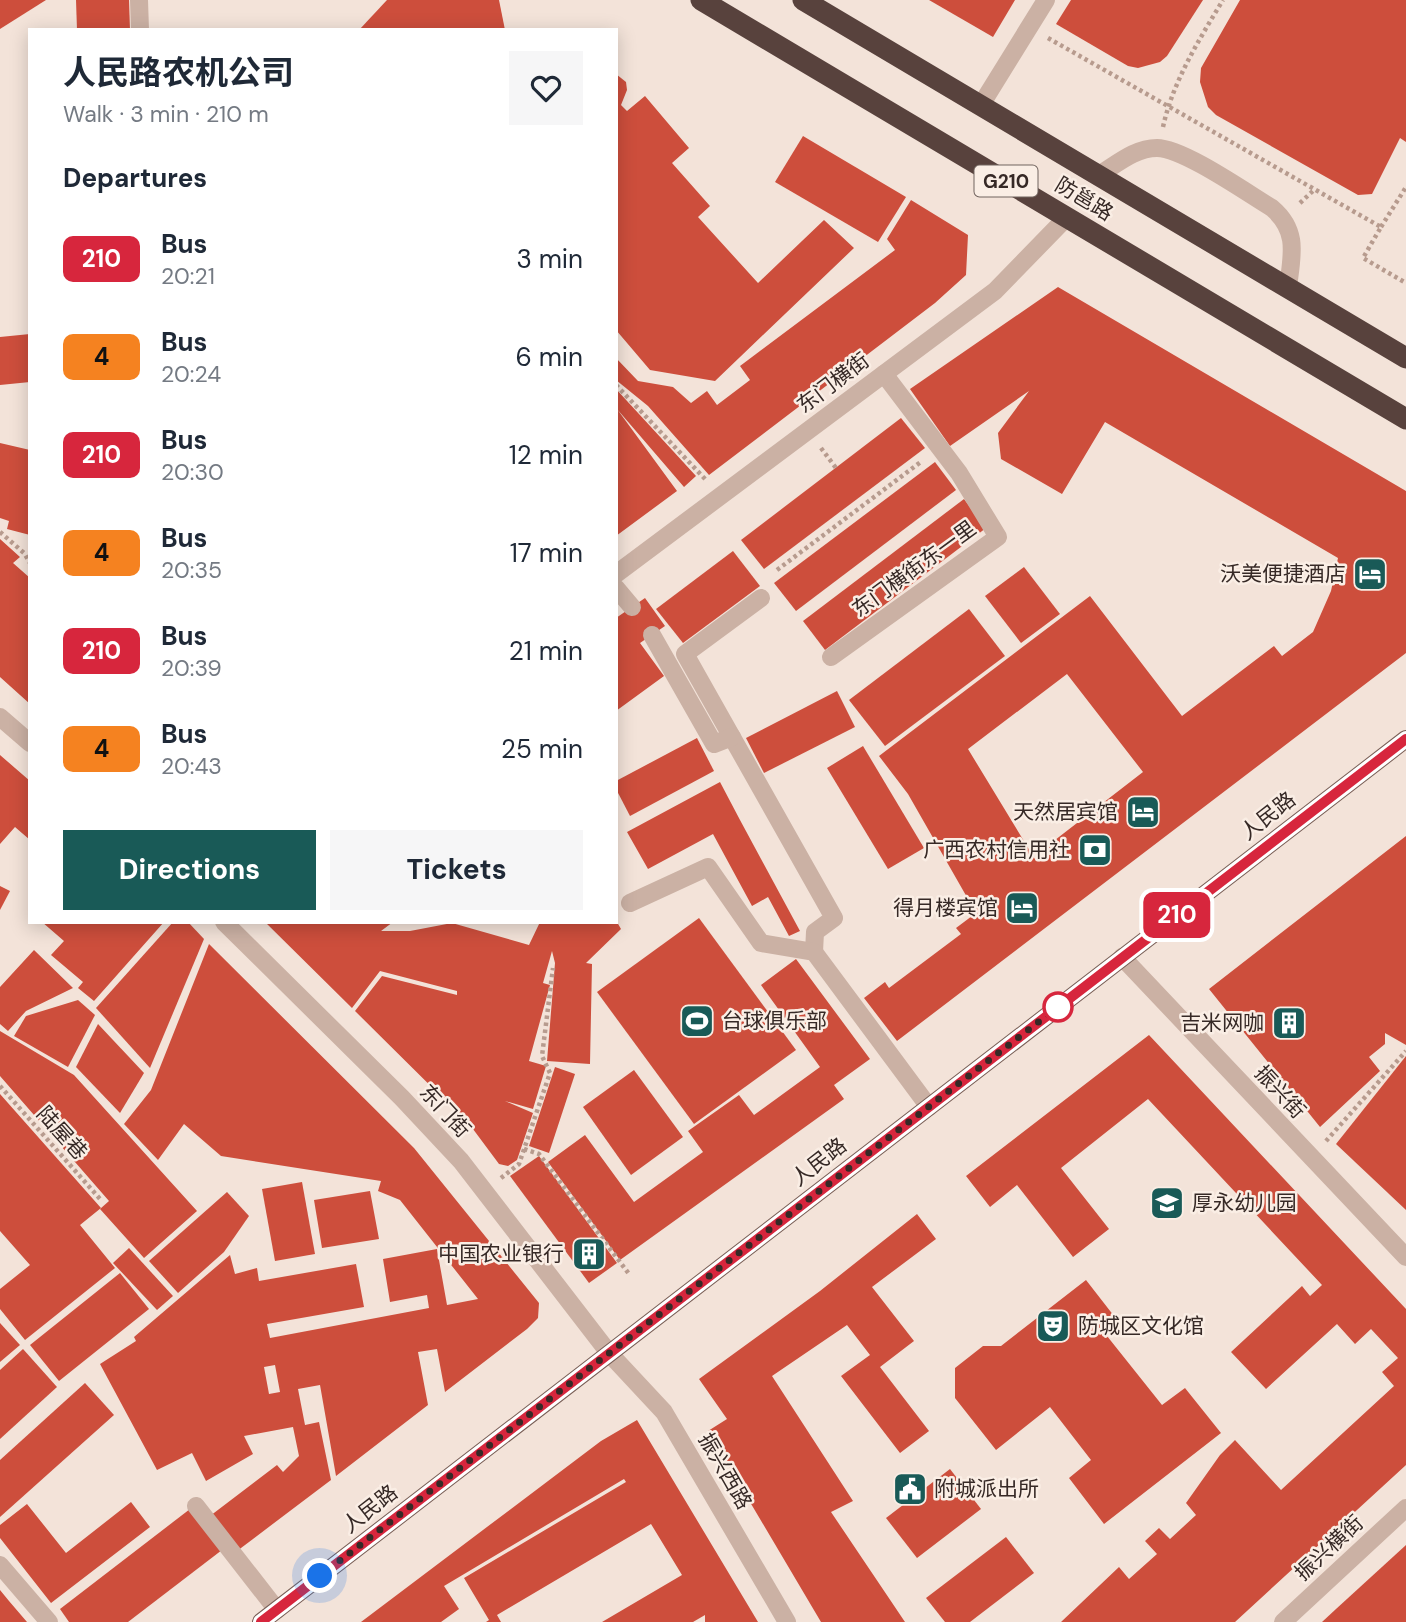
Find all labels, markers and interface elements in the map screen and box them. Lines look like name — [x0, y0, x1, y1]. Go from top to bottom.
text: 人民路农机公司 — [63, 51, 294, 94]
button: heart — [509, 51, 583, 125]
text: Walk · 3 min · 210 m — [63, 99, 269, 129]
text: Departures — [63, 161, 207, 195]
road number: G210 — [974, 166, 1038, 196]
street label: 防邕路 — [1050, 171, 1118, 227]
text: Bus — [161, 227, 207, 261]
text: 3 min — [516, 242, 583, 276]
text: 210 — [82, 243, 121, 274]
text: 20:21 — [161, 261, 215, 291]
text: Bus — [161, 325, 207, 359]
text: 6 min — [515, 340, 583, 374]
text: 4 — [94, 341, 109, 372]
street label: 东门横街 — [791, 347, 875, 419]
text: 20:24 — [161, 359, 221, 389]
text: Bus — [161, 423, 207, 457]
text: 12 min — [509, 438, 583, 472]
text: 210 — [82, 439, 121, 470]
text: 20:30 — [161, 457, 224, 487]
street label: 东门横街东一里 — [846, 514, 982, 624]
text: Bus — [161, 521, 207, 555]
text: 17 min — [510, 536, 583, 570]
text: 4 — [94, 537, 109, 568]
text: 20:35 — [161, 555, 222, 585]
hotel icon: 沃美便捷酒店 — [1351, 555, 1389, 593]
place label: 沃美便捷酒店 — [1220, 560, 1346, 588]
text: Bus — [161, 619, 207, 653]
text: 21 min — [509, 634, 583, 668]
text: 210 — [82, 635, 121, 666]
text: 20:39 — [161, 653, 222, 683]
text: Bus — [161, 717, 207, 751]
text: 25 min — [501, 732, 583, 766]
text: 4 — [94, 733, 109, 764]
text: 20:43 — [161, 751, 222, 781]
street label: 人民路 — [1235, 786, 1301, 846]
hotel icon: 天然居宾馆 — [1124, 793, 1162, 831]
place label: 天然居宾馆 — [1013, 798, 1118, 826]
button: Directions — [63, 830, 316, 910]
button: Tickets — [330, 830, 583, 910]
bank icon: 广西农村信用社 — [1076, 831, 1114, 869]
place label: 广西农村信用社 — [923, 836, 1070, 864]
hotel icon: 得月楼宾馆 — [1003, 889, 1041, 927]
line badge: 210 — [1137, 892, 1217, 938]
place label: 得月楼宾馆 — [893, 894, 998, 922]
text: 210 — [1157, 899, 1197, 930]
unlabelled marker — [1043, 992, 1073, 1022]
sports icon: 台球俱乐部 — [678, 1002, 716, 1040]
building icon: 吉米网咖 — [1270, 1004, 1308, 1042]
place label: 台球俱乐部 — [722, 1007, 827, 1035]
place label: 吉米网咖 — [1180, 1009, 1264, 1037]
street label: 振兴街 — [1248, 1059, 1312, 1125]
street label: 东门街 — [413, 1078, 477, 1144]
street label: 陆屋巷 — [31, 1100, 93, 1166]
street label: 人民路 — [786, 1132, 852, 1192]
school or university icon: 厚永幼儿园 — [1148, 1184, 1186, 1222]
place label: 厚永幼儿园 — [1192, 1189, 1297, 1217]
building icon: 中国农业银行 — [570, 1235, 608, 1273]
place label: 中国农业银行 — [438, 1240, 564, 1268]
theatre icon: 防城区文化馆 — [1034, 1307, 1072, 1345]
place label: 防城区文化馆 — [1078, 1312, 1204, 1340]
street label: 振兴西路 — [692, 1428, 758, 1514]
public building icon: 附城派出所 — [891, 1470, 929, 1508]
place label: 附城派出所 — [934, 1475, 1039, 1503]
street label: 人民路 — [337, 1479, 403, 1539]
street label: 振兴横街 — [1289, 1509, 1369, 1587]
your location — [302, 1558, 337, 1593]

